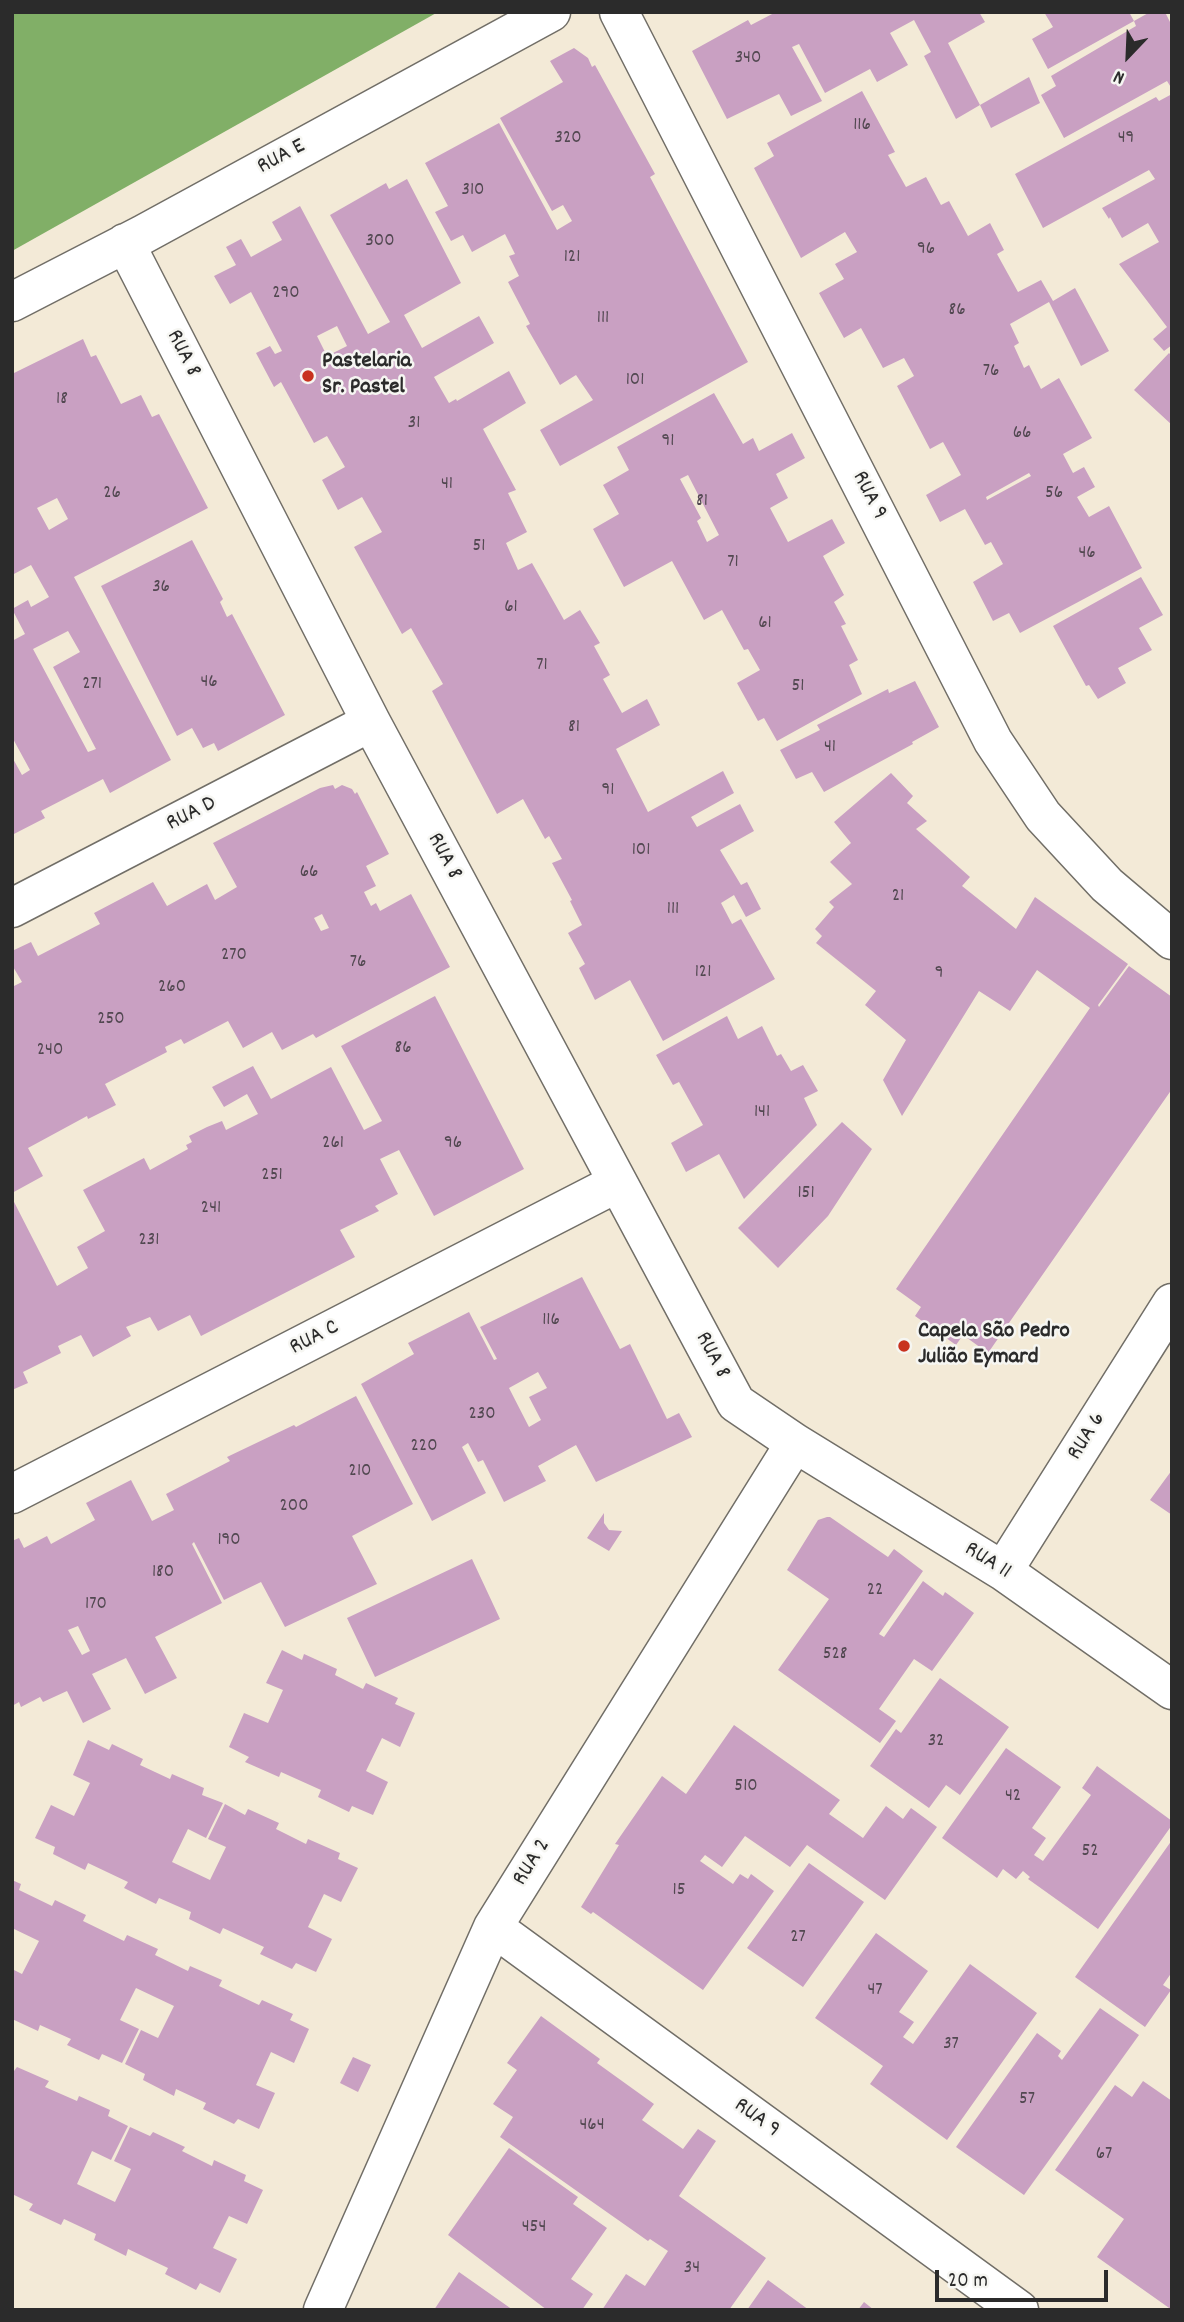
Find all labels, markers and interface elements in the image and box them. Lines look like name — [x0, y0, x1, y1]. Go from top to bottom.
north arrow — [1093, 21, 1163, 91]
house number: 340 — [735, 48, 761, 70]
text: N — [1110, 62, 1129, 90]
house number: 116 — [853, 115, 871, 137]
house number: 320 — [554, 128, 582, 150]
house number: 49 — [1118, 128, 1134, 150]
street label: RUA E — [253, 134, 311, 182]
house number: 310 — [462, 180, 484, 202]
house number: 300 — [365, 231, 395, 253]
house number: 96 — [917, 239, 935, 261]
house number: 121 — [564, 247, 580, 269]
house number: 290 — [272, 283, 300, 305]
house number: 86 — [949, 300, 965, 322]
house number: 111 — [597, 308, 609, 330]
street label: RUA 8 — [159, 326, 205, 382]
place label: Pastelaria Sr. Pastel — [322, 349, 411, 403]
house number: 76 — [983, 361, 999, 383]
marker: Pastelaria Sr. Pastel — [300, 368, 316, 384]
house number: 101 — [626, 370, 644, 392]
house number: 18 — [56, 389, 68, 411]
house number: 31 — [408, 413, 420, 435]
house number: 66 — [1013, 423, 1031, 445]
house number: 91 — [662, 431, 674, 453]
street label: RUA 9 — [844, 467, 892, 525]
house number: 41 — [441, 474, 453, 496]
house number: 26 — [103, 483, 121, 505]
house number: 56 — [1045, 483, 1063, 505]
house number: 81 — [696, 491, 708, 513]
house number: 51 — [473, 536, 485, 558]
house number: 46 — [1078, 543, 1096, 565]
house number: 71 — [727, 552, 739, 574]
house number: 36 — [152, 577, 170, 599]
house number: 61 — [504, 597, 518, 619]
house number: 61 — [758, 613, 772, 635]
house number: 71 — [536, 655, 548, 677]
house number: 46 — [200, 672, 218, 694]
house number: 271 — [82, 674, 102, 696]
house number: 51 — [792, 676, 804, 698]
house number: 81 — [568, 717, 580, 739]
house number: 41 — [824, 737, 836, 759]
house number: 91 — [602, 780, 614, 802]
street label: RUA D — [163, 791, 221, 839]
street label: RUA 8 — [419, 829, 467, 885]
house number: 101 — [632, 840, 650, 862]
house number: 66 — [300, 862, 318, 884]
house number: 21 — [892, 886, 904, 908]
house number: 111 — [667, 899, 679, 921]
house number: 270 — [221, 945, 247, 967]
house number: 76 — [350, 952, 366, 974]
house number: 121 — [695, 962, 711, 984]
house number: 9 — [935, 963, 943, 985]
house number: 260 — [158, 977, 186, 999]
house number: 250 — [97, 1009, 125, 1031]
house number: 86 — [395, 1038, 411, 1060]
house number: 240 — [37, 1040, 63, 1062]
house number: 141 — [754, 1102, 770, 1124]
house number: 261 — [322, 1133, 344, 1155]
house number: 96 — [444, 1133, 462, 1155]
house number: 251 — [261, 1165, 283, 1187]
house number: 151 — [797, 1183, 815, 1205]
house number: 241 — [201, 1198, 221, 1220]
house number: 231 — [139, 1230, 159, 1252]
house number: 116 — [542, 1310, 560, 1332]
street label: RUA C — [286, 1315, 344, 1363]
place label: Capela São Pedro Julião Eymard — [918, 1319, 1070, 1373]
street label: RUA 8 — [687, 1328, 735, 1384]
marker: Capela São Pedro Julião Eymard — [896, 1338, 912, 1354]
house number: 230 — [468, 1404, 496, 1426]
street label: RUA 6 — [1063, 1408, 1113, 1466]
house number: 220 — [411, 1436, 437, 1458]
house number: 210 — [349, 1461, 371, 1483]
house number: 200 — [279, 1496, 309, 1518]
house number: 190 — [217, 1530, 241, 1552]
street label: RUA 11 — [958, 1537, 1016, 1587]
house number: 180 — [152, 1562, 174, 1584]
house number: 22 — [867, 1580, 883, 1602]
house number: 170 — [85, 1594, 107, 1616]
house number: 528 — [823, 1644, 847, 1666]
house number: 32 — [928, 1731, 944, 1753]
house number: 510 — [734, 1776, 758, 1798]
house number: 42 — [1005, 1786, 1021, 1808]
street label: RUA 2 — [508, 1834, 558, 1892]
house number: 52 — [1081, 1841, 1099, 1863]
house number: 15 — [673, 1880, 685, 1902]
house number: 27 — [790, 1927, 806, 1949]
house number: 47 — [867, 1980, 883, 2002]
house number: 37 — [943, 2034, 959, 2056]
house number: 57 — [1019, 2089, 1035, 2111]
street label: RUA 9 — [727, 2093, 785, 2145]
house number: 464 — [579, 2115, 605, 2137]
house number: 67 — [1096, 2144, 1112, 2166]
house number: 454 — [522, 2217, 546, 2239]
scale bar — [939, 2256, 1112, 2300]
house number: 34 — [684, 2258, 700, 2280]
text: 20 m — [948, 2267, 988, 2297]

